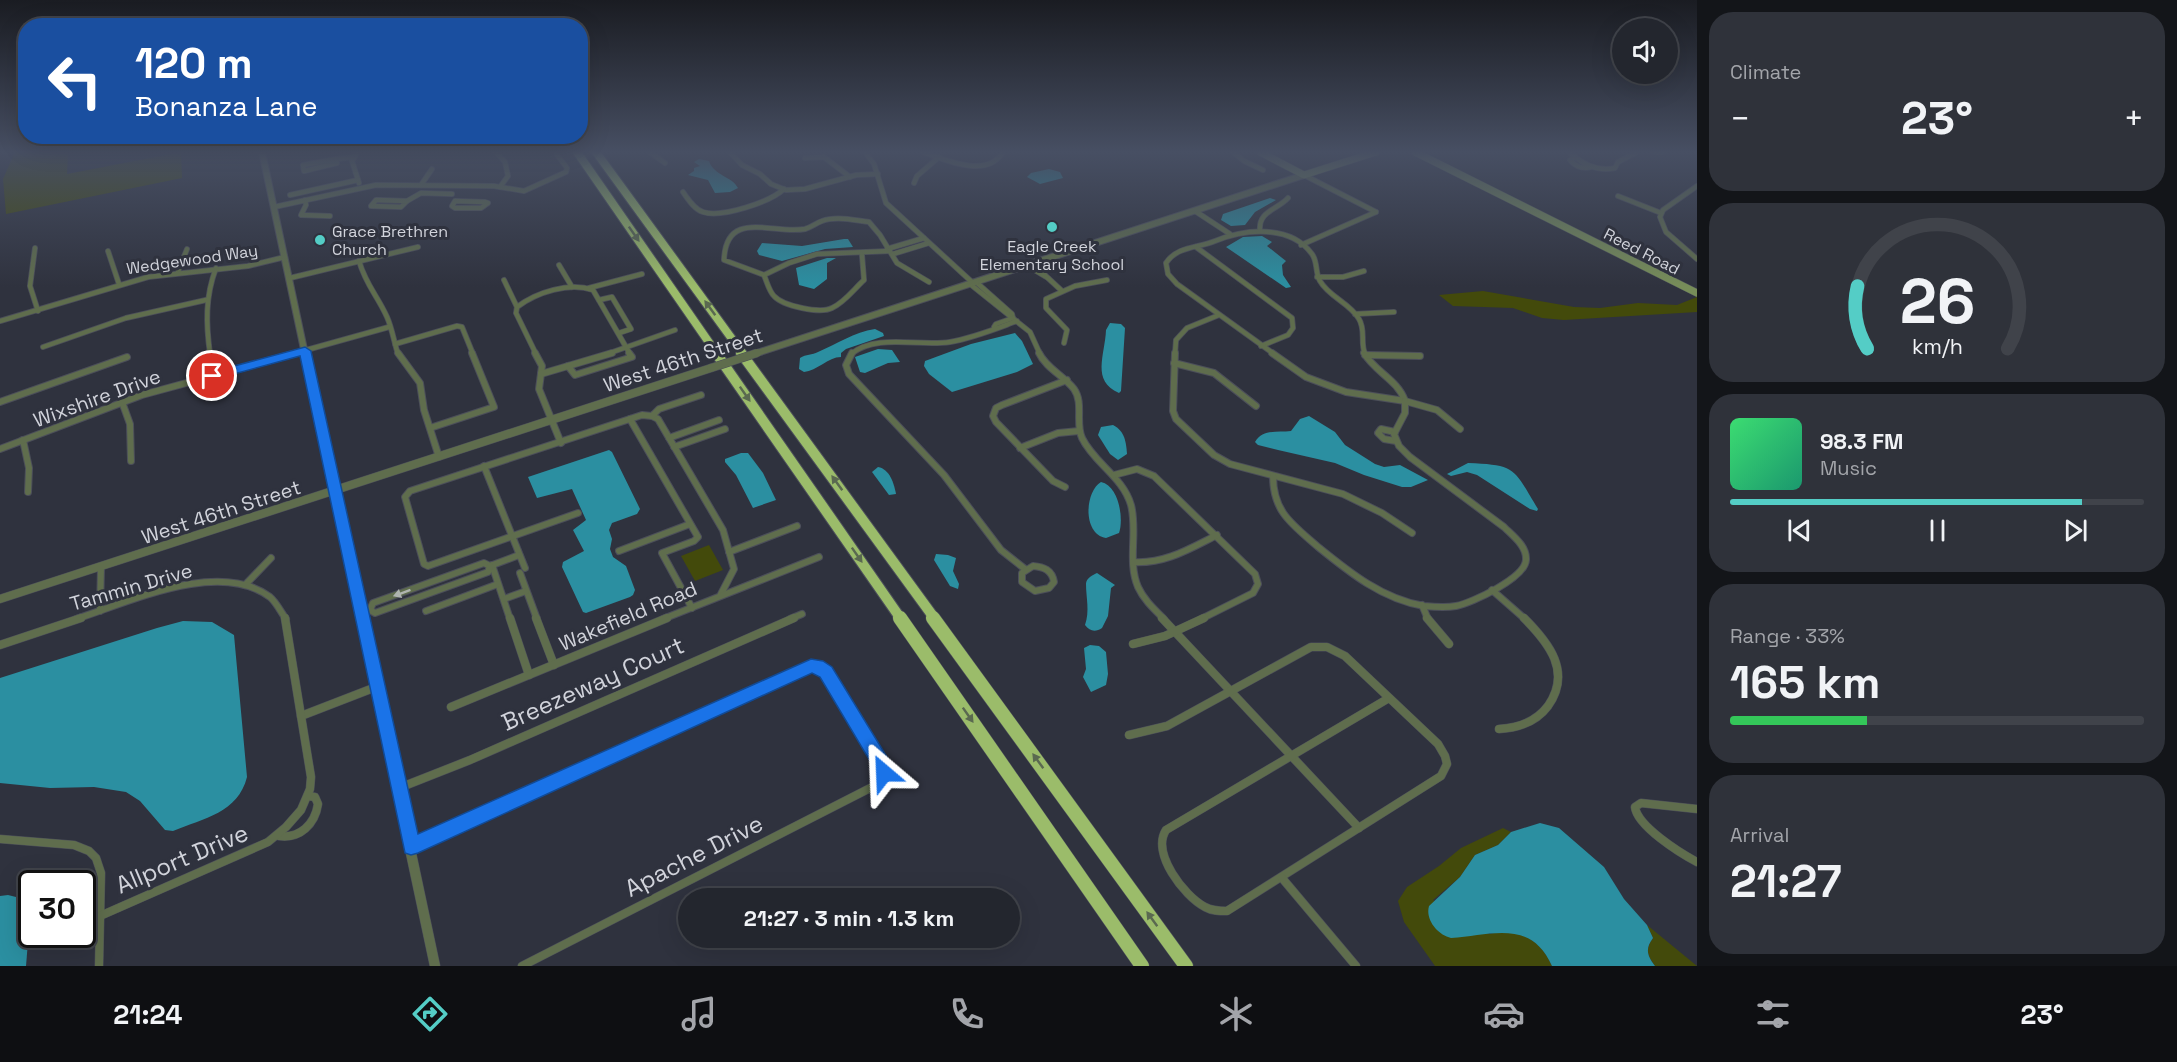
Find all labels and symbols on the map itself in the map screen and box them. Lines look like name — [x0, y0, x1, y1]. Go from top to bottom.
marker: Eagle Creek Elementary School — [1045, 220, 1059, 234]
place label: Grace Brethren Church — [332, 221, 448, 260]
street label: Reed Road — [1600, 223, 1683, 280]
one-way arrow — [628, 226, 639, 242]
marker: Grace Brethren Church — [313, 233, 327, 247]
place label: Eagle Creek Elementary School — [980, 236, 1124, 275]
street label: Wedgewood Way — [125, 240, 259, 279]
one-way arrow — [704, 301, 716, 317]
street label: West 46th Street — [600, 322, 766, 398]
pin — [186, 350, 237, 401]
street label: Wixshire Drive — [30, 363, 164, 433]
one-way arrow — [739, 386, 751, 402]
street label: West 46th Street — [138, 474, 304, 550]
one-way arrow — [831, 476, 843, 492]
one-way arrow — [851, 546, 863, 562]
street label: Tammin Drive — [67, 557, 195, 617]
street label: Wakefield Road — [555, 575, 701, 657]
one-way arrow — [393, 588, 411, 598]
street label: Breezeway Court — [497, 629, 689, 738]
one-way arrow — [962, 707, 973, 723]
position arrow — [852, 741, 916, 805]
one-way arrow — [1032, 753, 1044, 769]
street label: Apache Drive — [619, 807, 768, 904]
street label: Allport Drive — [111, 817, 253, 900]
speed limit sign: 30 — [18, 870, 96, 948]
one-way arrow — [1146, 911, 1158, 927]

